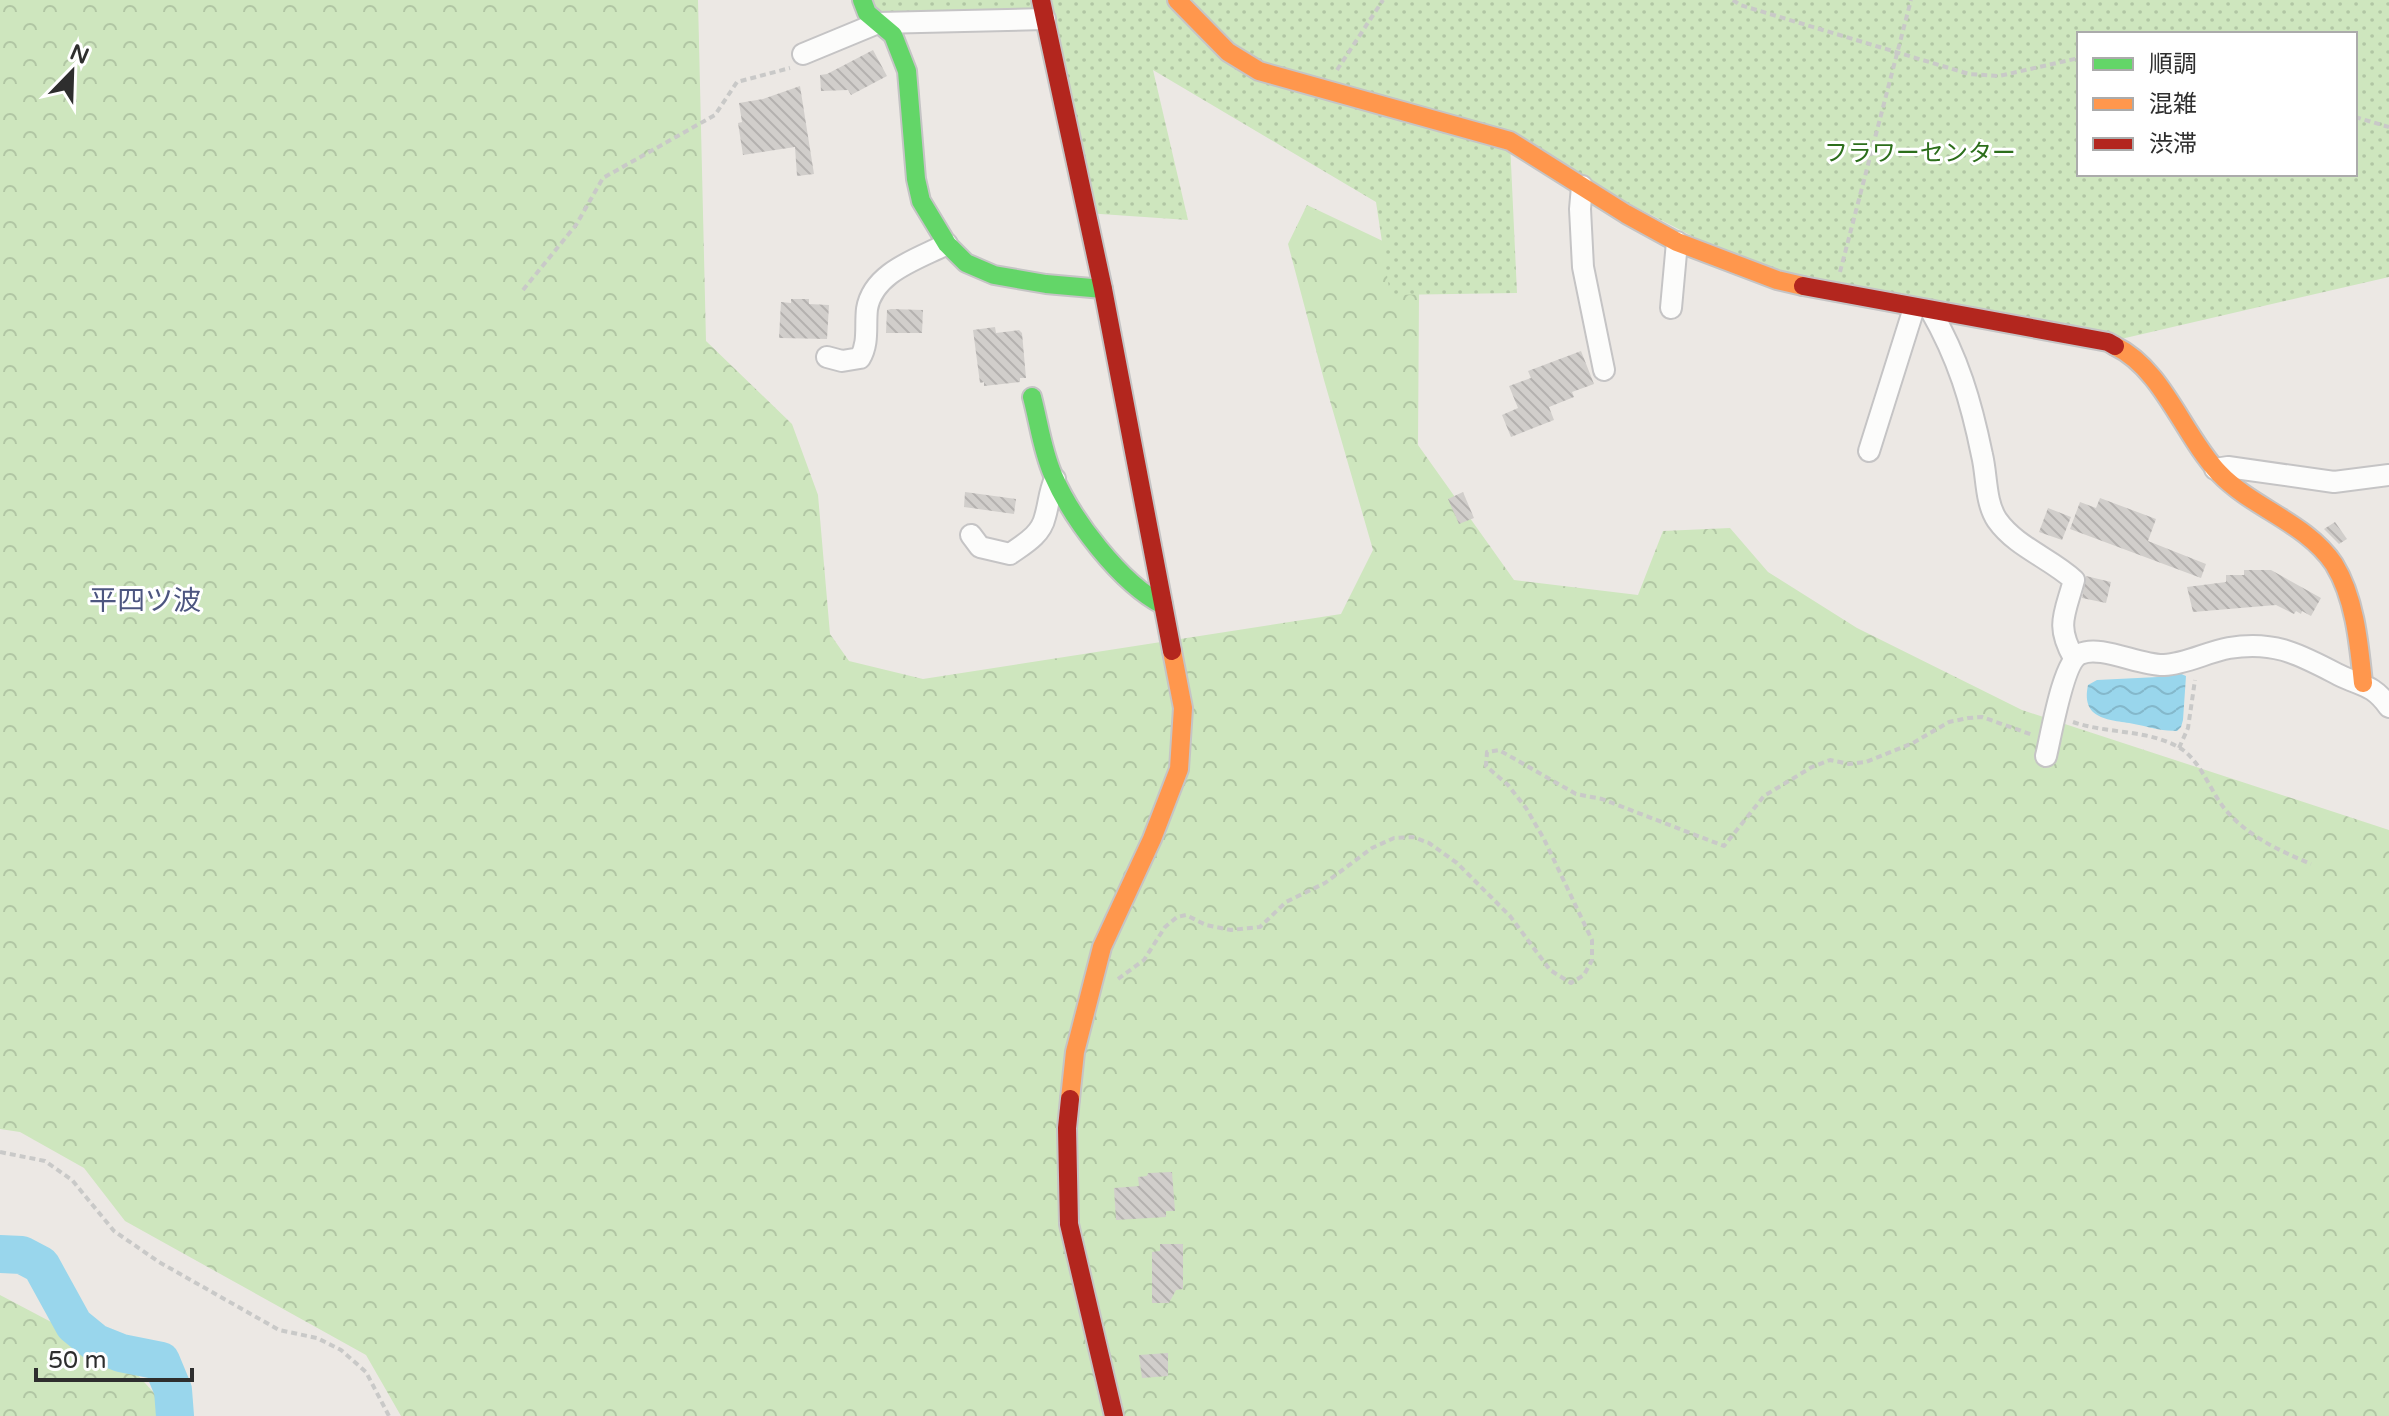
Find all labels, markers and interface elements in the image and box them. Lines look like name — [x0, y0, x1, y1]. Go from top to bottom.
north arrow — [32, 32, 112, 112]
legend — [2077, 32, 2357, 176]
text: N — [66, 39, 93, 70]
text: 順調 — [2149, 50, 2197, 79]
text: 混雑 — [2149, 90, 2197, 119]
text: 渋滞 — [2149, 130, 2197, 159]
park label: フラワーセンター — [1824, 139, 2016, 168]
district label: 平四ツ波 — [89, 584, 201, 618]
scale bar — [36, 1332, 192, 1382]
text: 50 m — [48, 1346, 106, 1375]

